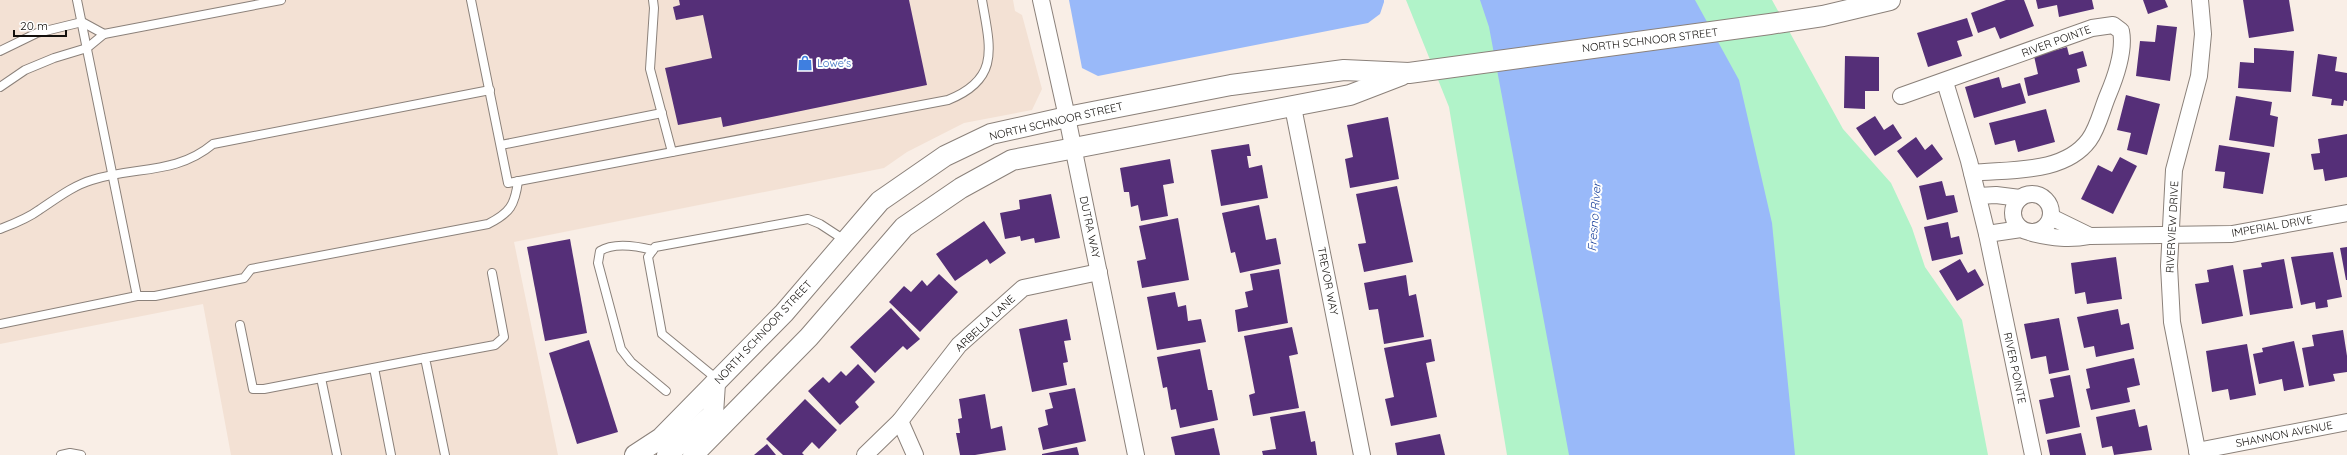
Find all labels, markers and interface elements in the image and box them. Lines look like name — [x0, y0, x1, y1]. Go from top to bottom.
scale bar — [14, 12, 66, 38]
text: 20 m — [20, 18, 48, 33]
street label: RIVER POINTE — [2019, 22, 2093, 60]
street label: NORTH SCHNOOR STREET — [1581, 25, 1719, 55]
shop icon: Lowe's — [796, 54, 814, 72]
place label: Lowe's — [817, 56, 851, 70]
street label: NORTH SCHNOOR STREET — [988, 99, 1125, 143]
street label: RIVERVIEW DRIVE — [2163, 180, 2181, 274]
water label: Fresno River — [1584, 181, 1604, 252]
street label: DUTRA WAY — [1077, 195, 1103, 259]
street label: IMPERIAL DRIVE — [2230, 212, 2314, 240]
street label: TREVOR WAY — [1315, 246, 1341, 316]
street label: NORTH SCHNOOR STREET — [711, 277, 815, 387]
street label: ARBELLA LANE — [952, 292, 1018, 354]
street label: RIVER POINTE — [2001, 331, 2029, 405]
street label: SHANNON AVENUE — [2234, 418, 2334, 450]

